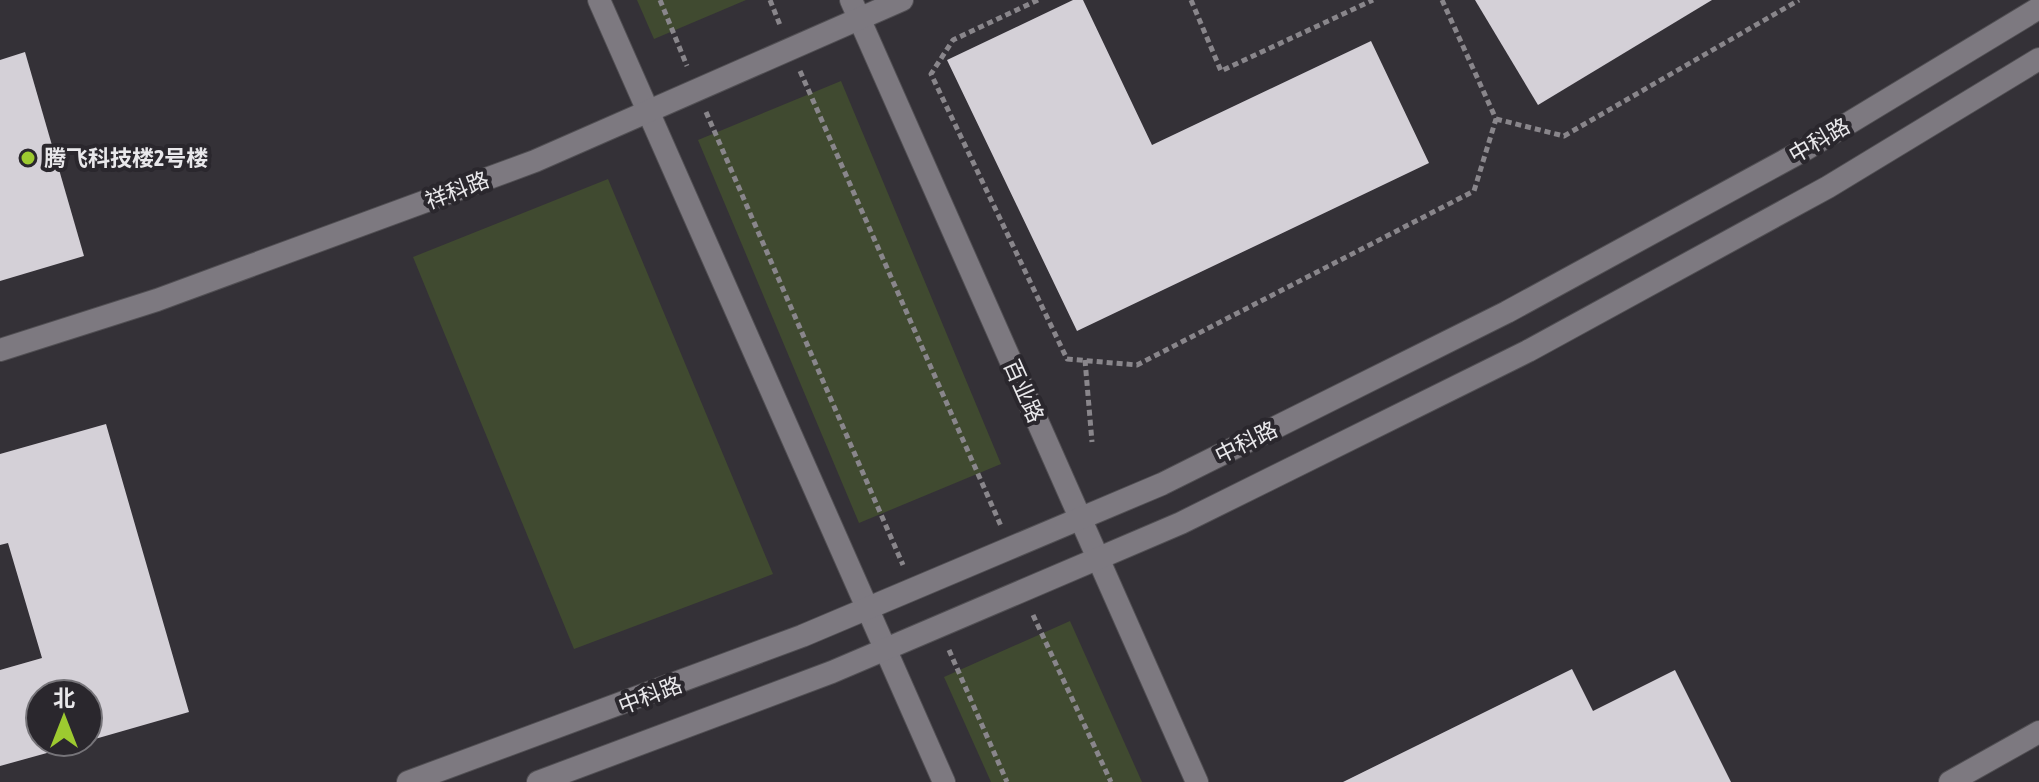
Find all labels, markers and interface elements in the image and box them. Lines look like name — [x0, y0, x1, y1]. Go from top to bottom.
street label: 中科路 — [1784, 112, 1854, 168]
place label: 腾飞科技楼2号楼 — [44, 145, 208, 171]
marker: 腾飞科技楼2号楼 — [19, 149, 37, 167]
street label: 祥科路 — [422, 166, 492, 214]
street label: 百业路 — [999, 356, 1049, 426]
street label: 中科路 — [1211, 416, 1281, 468]
street label: 中科路 — [615, 671, 685, 719]
north arrow — [24, 678, 104, 758]
text: 北 — [53, 685, 75, 711]

